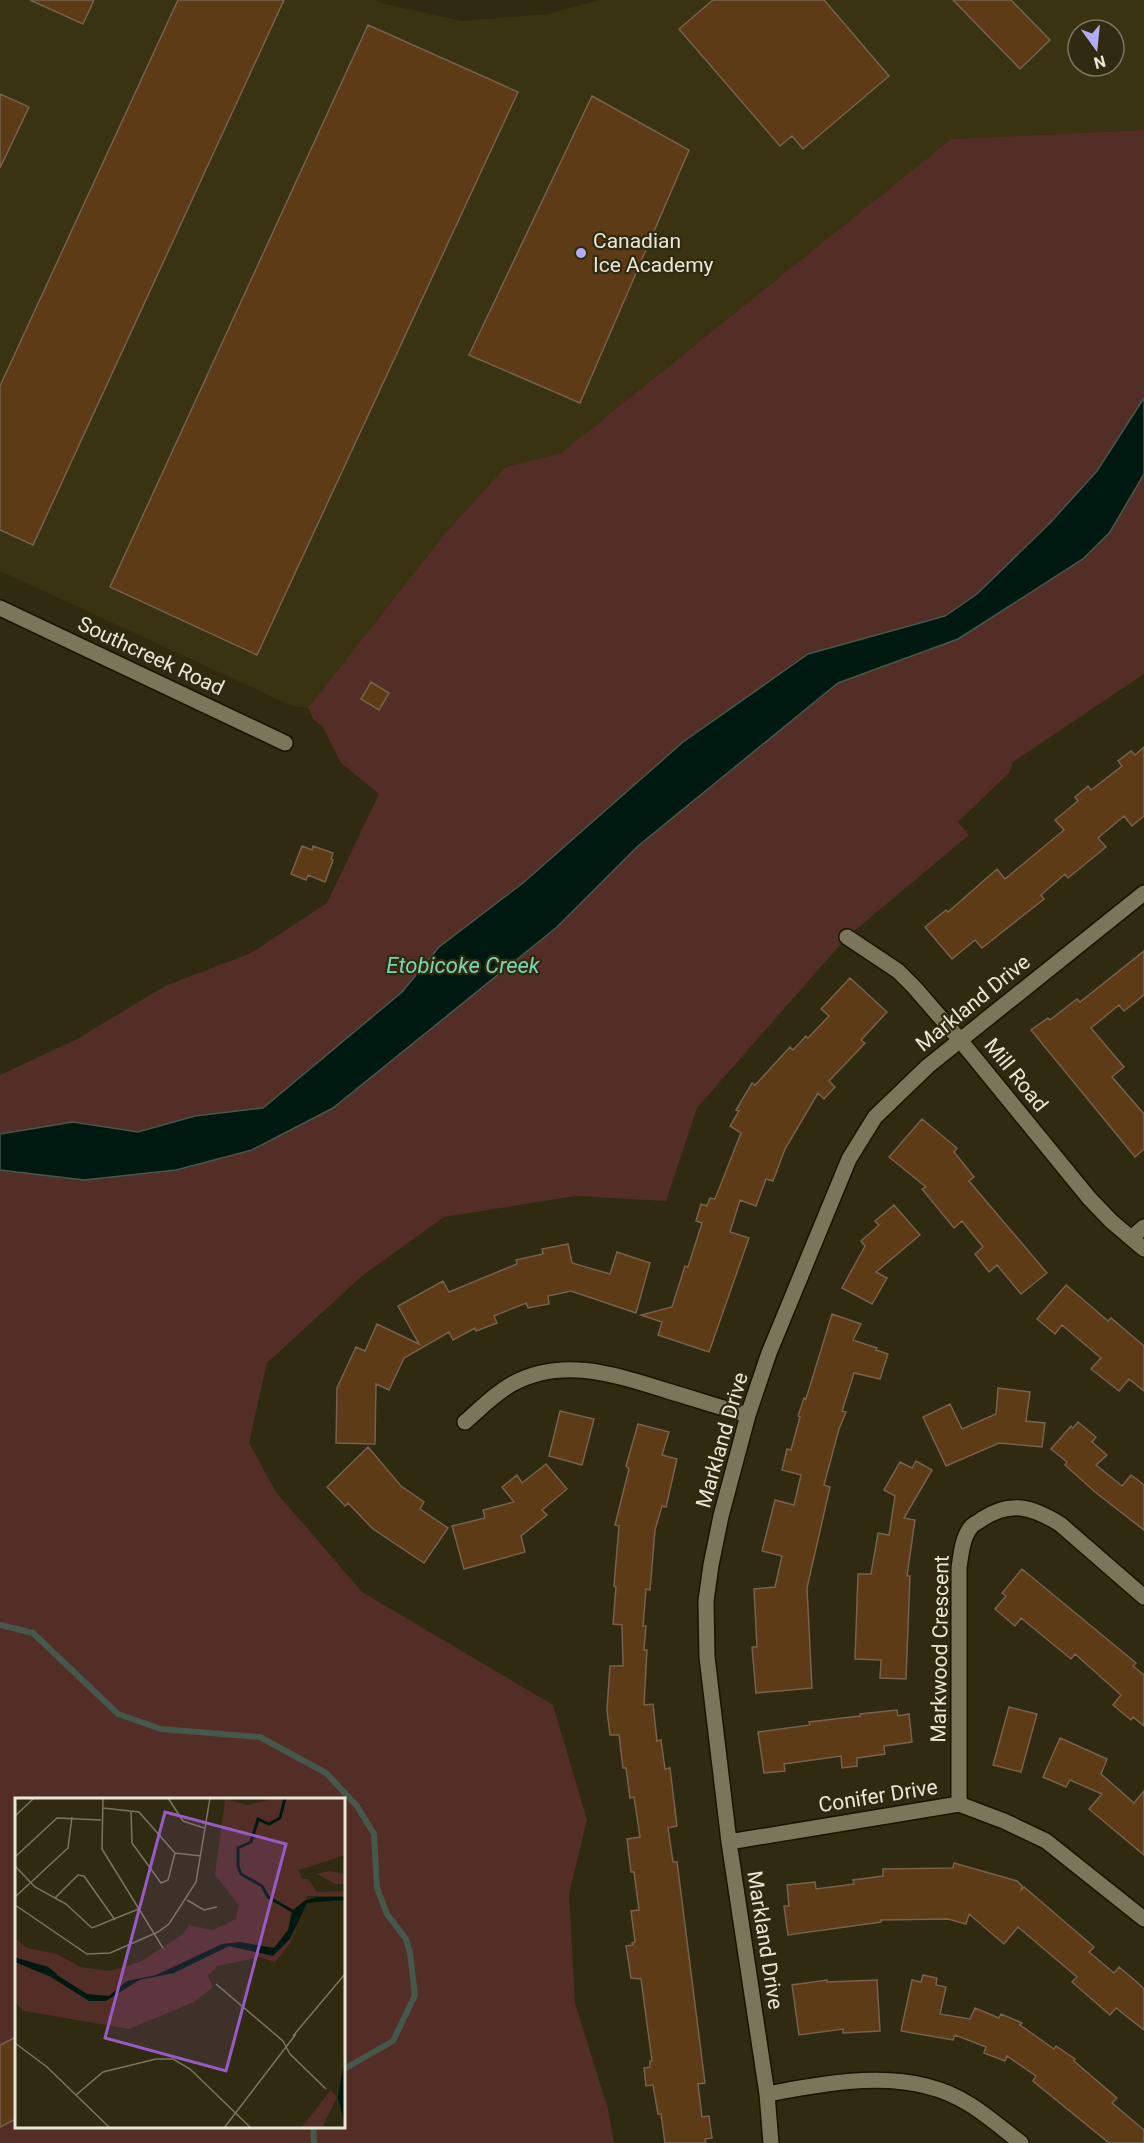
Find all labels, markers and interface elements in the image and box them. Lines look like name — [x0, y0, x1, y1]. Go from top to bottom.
north arrow — [1066, 18, 1126, 78]
text: N — [1092, 51, 1108, 73]
place label: Canadian Ice Academy — [593, 229, 714, 277]
marker: Canadian Ice Academy — [574, 246, 588, 260]
street label: Southcreek Road — [74, 612, 228, 700]
street label: Markland Drive — [911, 950, 1035, 1056]
water label: Etobicoke Creek — [386, 953, 541, 978]
street label: Mill Road — [979, 1034, 1053, 1116]
street label: Markland Drive — [691, 1369, 753, 1511]
street label: Markwood Crescent — [926, 1555, 954, 1743]
street label: Conifer Drive — [817, 1775, 939, 1817]
inset map — [15, 1798, 345, 2128]
street label: Markland Drive — [742, 1869, 788, 2011]

